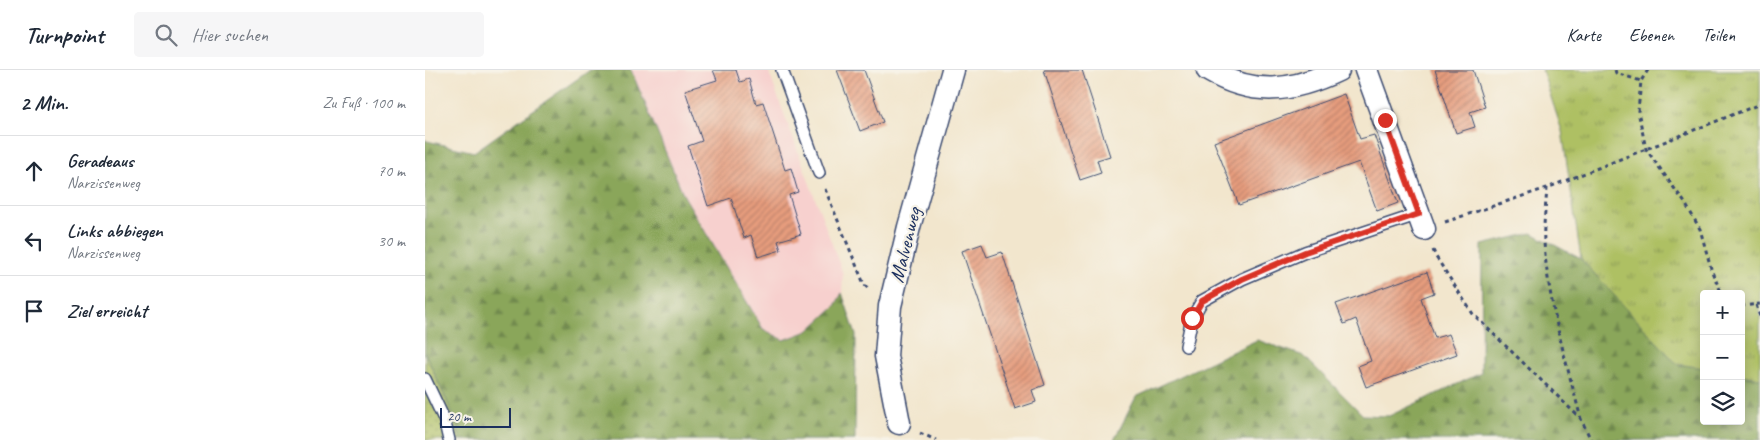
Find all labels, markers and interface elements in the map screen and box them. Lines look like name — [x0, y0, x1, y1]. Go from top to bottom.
search box — [134, 12, 484, 57]
text: Turnpoint — [25, 20, 104, 50]
icon: search — [152, 21, 180, 49]
text: Hier suchen — [192, 23, 268, 47]
text: Karte — [1566, 24, 1601, 46]
text: Ebenen — [1629, 24, 1674, 46]
text: Teilen — [1702, 24, 1735, 46]
text: 2 Min. — [20, 90, 68, 116]
text: Zu Fuß · 100 m — [322, 93, 405, 113]
route end — [1374, 109, 1397, 132]
text: Geradeaus — [67, 149, 134, 173]
icon: ahead — [20, 157, 48, 185]
text: 70 m — [378, 161, 405, 181]
text: Narzissenweg — [67, 173, 140, 193]
street label: Malvenweg — [883, 203, 927, 285]
text: Links abbiegen — [67, 219, 163, 243]
icon: left — [20, 227, 48, 255]
text: 30 m — [378, 231, 405, 251]
text: Narzissenweg — [67, 243, 140, 263]
map controls — [1700, 290, 1745, 425]
button: + — [1700, 290, 1745, 335]
icon: arrive — [20, 297, 48, 325]
text: Ziel erreicht — [67, 299, 147, 323]
route start — [1181, 307, 1204, 330]
button: − — [1700, 335, 1745, 380]
button: layers — [1700, 380, 1745, 425]
scale bar — [440, 405, 511, 428]
text: 20 m — [447, 408, 471, 425]

